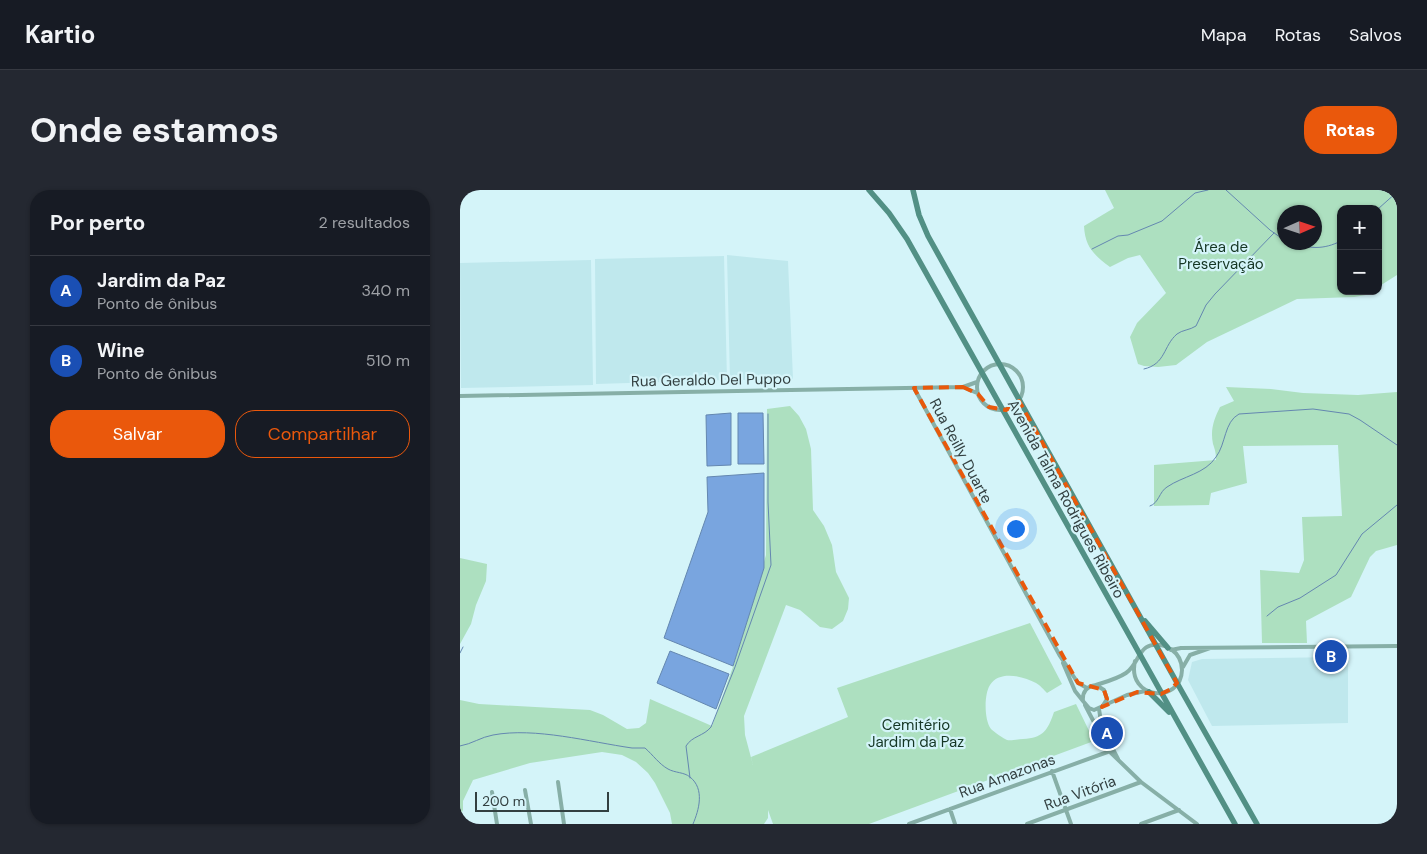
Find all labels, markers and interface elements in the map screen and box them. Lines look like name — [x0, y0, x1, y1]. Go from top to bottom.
text: Kartio — [25, 19, 95, 50]
text: Mapa — [1201, 23, 1247, 47]
text: Rotas — [1275, 23, 1321, 47]
text: Salvos — [1349, 23, 1402, 47]
button: Rotas — [1304, 106, 1397, 154]
text: Onde estamos — [30, 107, 279, 153]
north arrow — [1277, 205, 1322, 250]
map controls — [1337, 205, 1382, 295]
button: + — [1337, 205, 1382, 250]
text: Por perto — [50, 209, 145, 237]
text: 2 resultados — [319, 212, 410, 233]
park label: Área de Preservação — [1178, 237, 1264, 274]
button: − — [1337, 250, 1382, 295]
text: Jardim da Paz — [97, 268, 226, 293]
text: A — [60, 280, 72, 301]
text: 340 m — [361, 280, 410, 301]
text: Ponto de ônibus — [97, 293, 217, 314]
text: Wine — [97, 338, 145, 363]
text: B — [61, 350, 71, 371]
text: 510 m — [366, 350, 410, 371]
text: Ponto de ônibus — [97, 363, 217, 384]
street label: Rua Geraldo Del Puppo — [631, 369, 791, 391]
street label: Rua Reilly Duarte — [925, 395, 997, 507]
street label: Avenida Talma Rodrigues Ribeiro — [1003, 396, 1129, 602]
button: Salvar — [50, 410, 225, 458]
button: Compartilhar — [235, 410, 410, 458]
your location — [1003, 516, 1029, 542]
pin: B — [1315, 637, 1347, 675]
pin: A — [1091, 714, 1123, 752]
park label: Cemitério Jardim da Paz — [868, 715, 964, 752]
street label: Rua Amazonas — [956, 749, 1058, 803]
street label: Rua Vitória — [1041, 771, 1119, 815]
scale bar — [475, 789, 609, 812]
text: 200 m — [482, 792, 525, 810]

